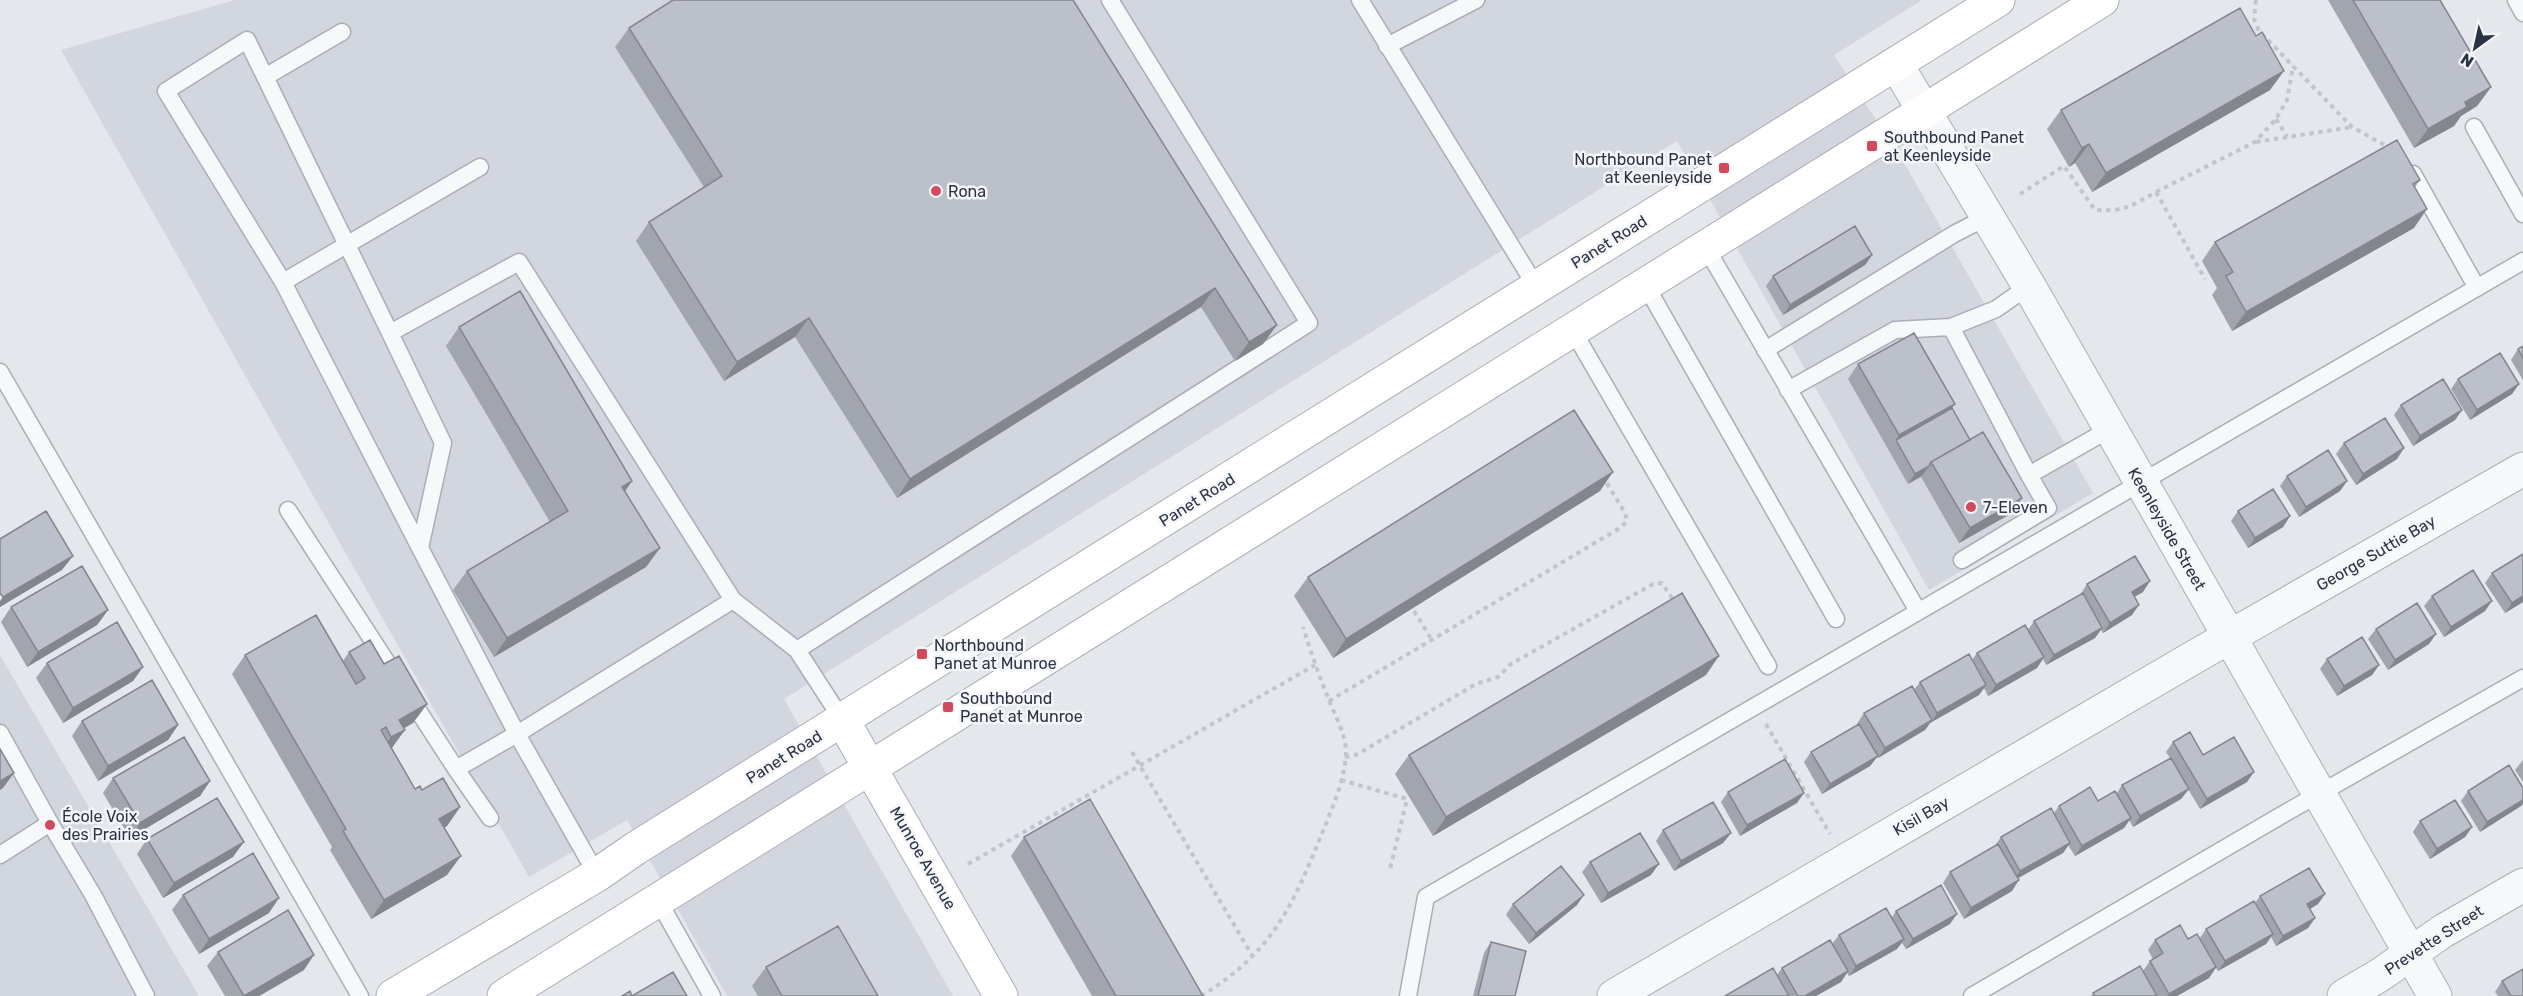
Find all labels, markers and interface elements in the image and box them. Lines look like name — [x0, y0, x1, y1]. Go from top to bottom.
north arrow — [2445, 18, 2505, 78]
text: N — [2457, 49, 2477, 71]
place label: Southbound Panet at Keenleyside — [1884, 128, 2024, 165]
marker: Southbound Panet at Keenleyside — [1865, 139, 1879, 153]
place label: Northbound Panet at Keenleyside — [1574, 150, 1712, 187]
marker: Northbound Panet at Keenleyside — [1717, 161, 1731, 175]
place label: Rona — [948, 182, 986, 201]
marker: Rona — [929, 184, 943, 198]
street label: Panet Road — [1568, 211, 1650, 273]
street label: Keenleyside Street — [2124, 464, 2210, 594]
street label: Panet Road — [1156, 469, 1238, 531]
place label: 7-Eleven — [1983, 498, 2048, 517]
marker: 7-Eleven — [1964, 500, 1978, 514]
street label: George Suttie Bay — [2313, 511, 2439, 595]
place label: Northbound Panet at Munroe — [934, 636, 1057, 673]
marker: Northbound Panet at Munroe — [915, 647, 929, 661]
place label: Southbound Panet at Munroe — [960, 689, 1083, 726]
marker: Southbound Panet at Munroe — [941, 700, 955, 714]
street label: Panet Road — [743, 726, 825, 788]
street label: Kisil Bay — [1890, 792, 1953, 840]
street label: Munroe Avenue — [886, 803, 960, 913]
place label: École Voix des Prairies — [62, 807, 149, 844]
marker: École Voix des Prairies — [43, 818, 57, 832]
street label: Prevette Street — [2381, 901, 2487, 979]

